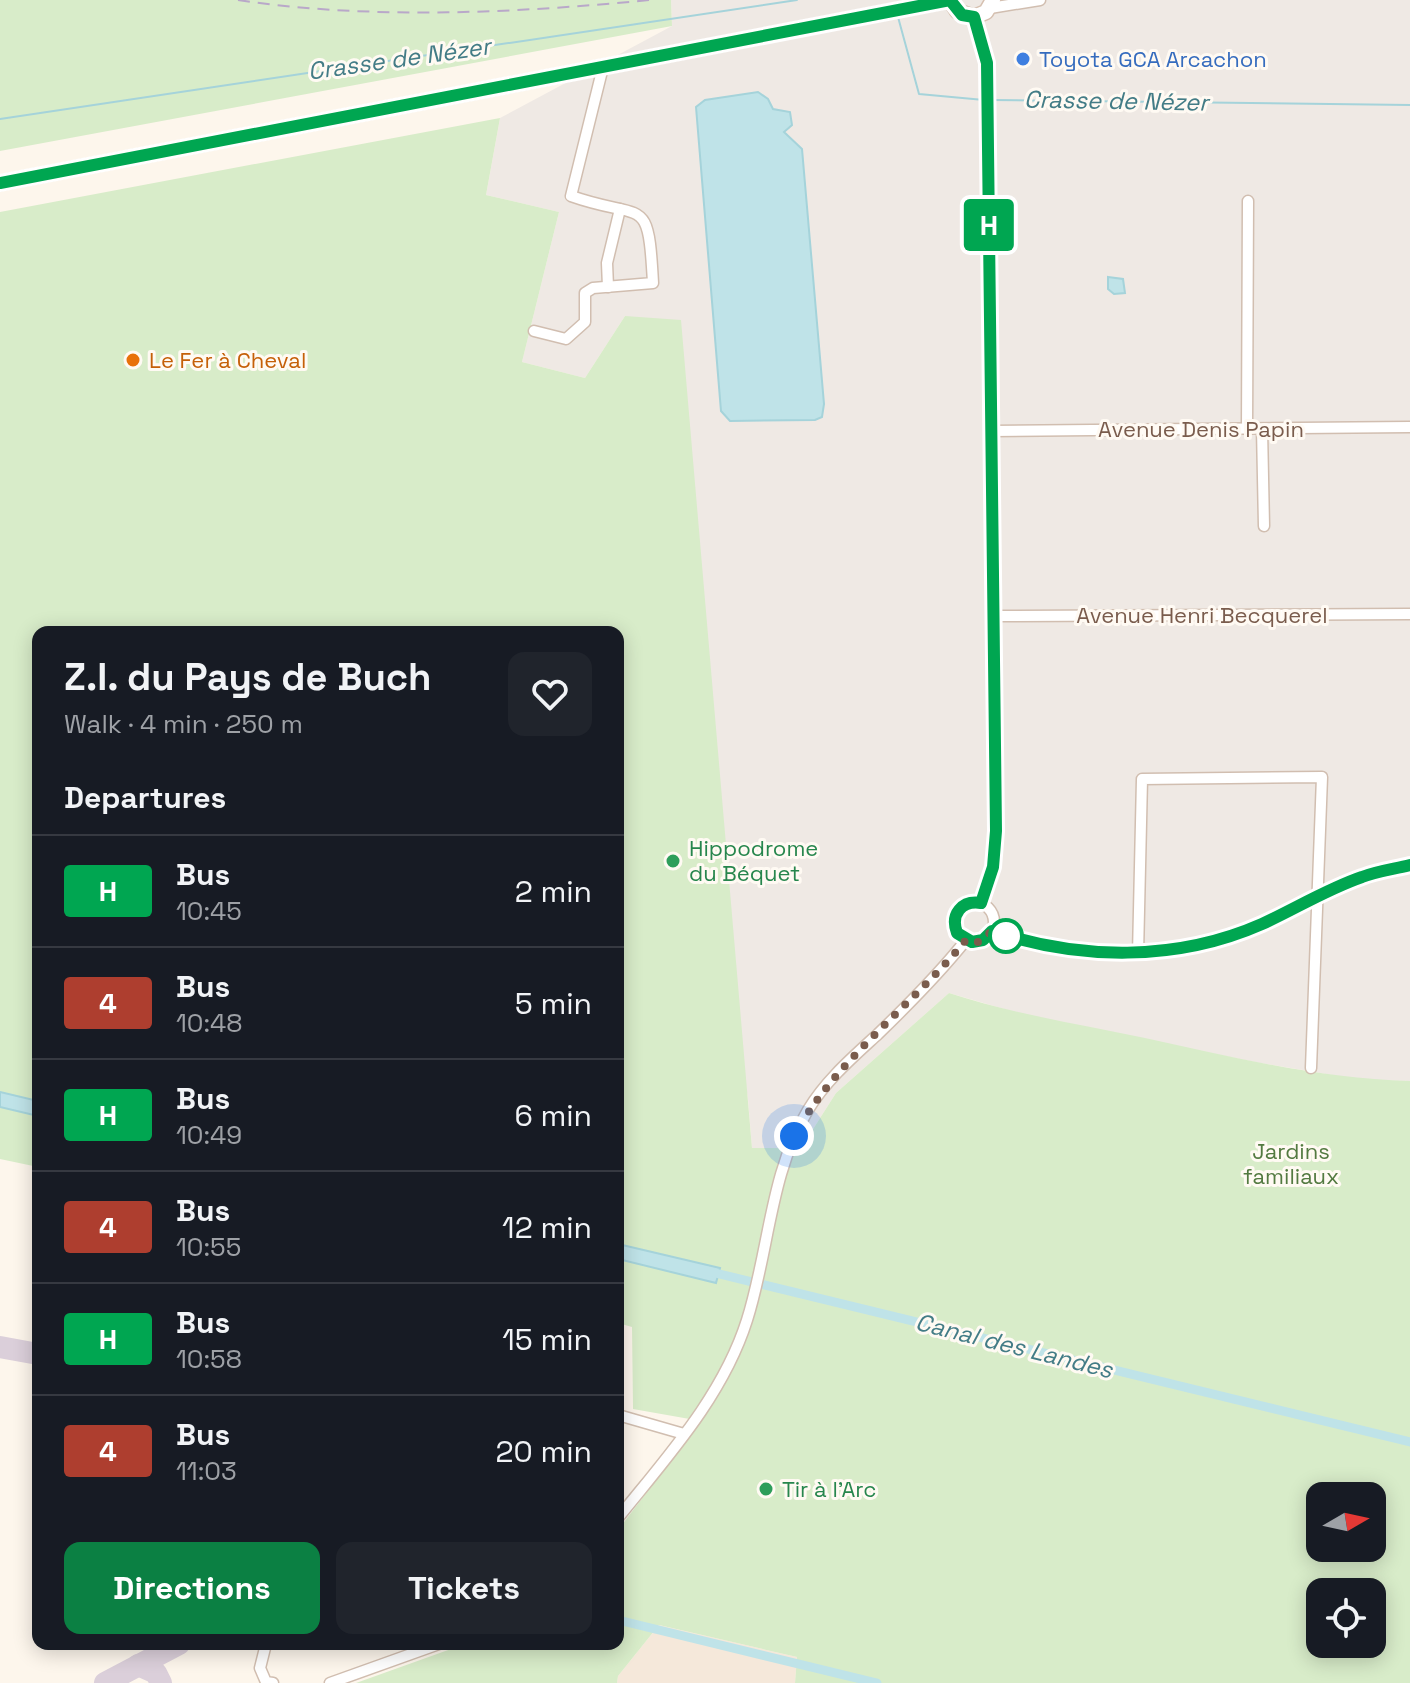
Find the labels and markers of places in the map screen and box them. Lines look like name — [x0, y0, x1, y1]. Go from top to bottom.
place label: Toyota GCA Arcachon — [1039, 45, 1267, 73]
marker: Toyota GCA Arcachon — [1014, 50, 1032, 68]
place label: Le Fer à Cheval — [149, 346, 306, 374]
marker: Le Fer à Cheval — [124, 351, 142, 369]
place label: Hippodrome du Béquet — [689, 834, 818, 887]
marker: Hippodrome du Béquet — [664, 852, 682, 870]
unlabelled marker — [989, 919, 1023, 953]
place label: Tir à l'Arc — [782, 1475, 876, 1503]
marker: Tir à l'Arc — [757, 1480, 775, 1498]

